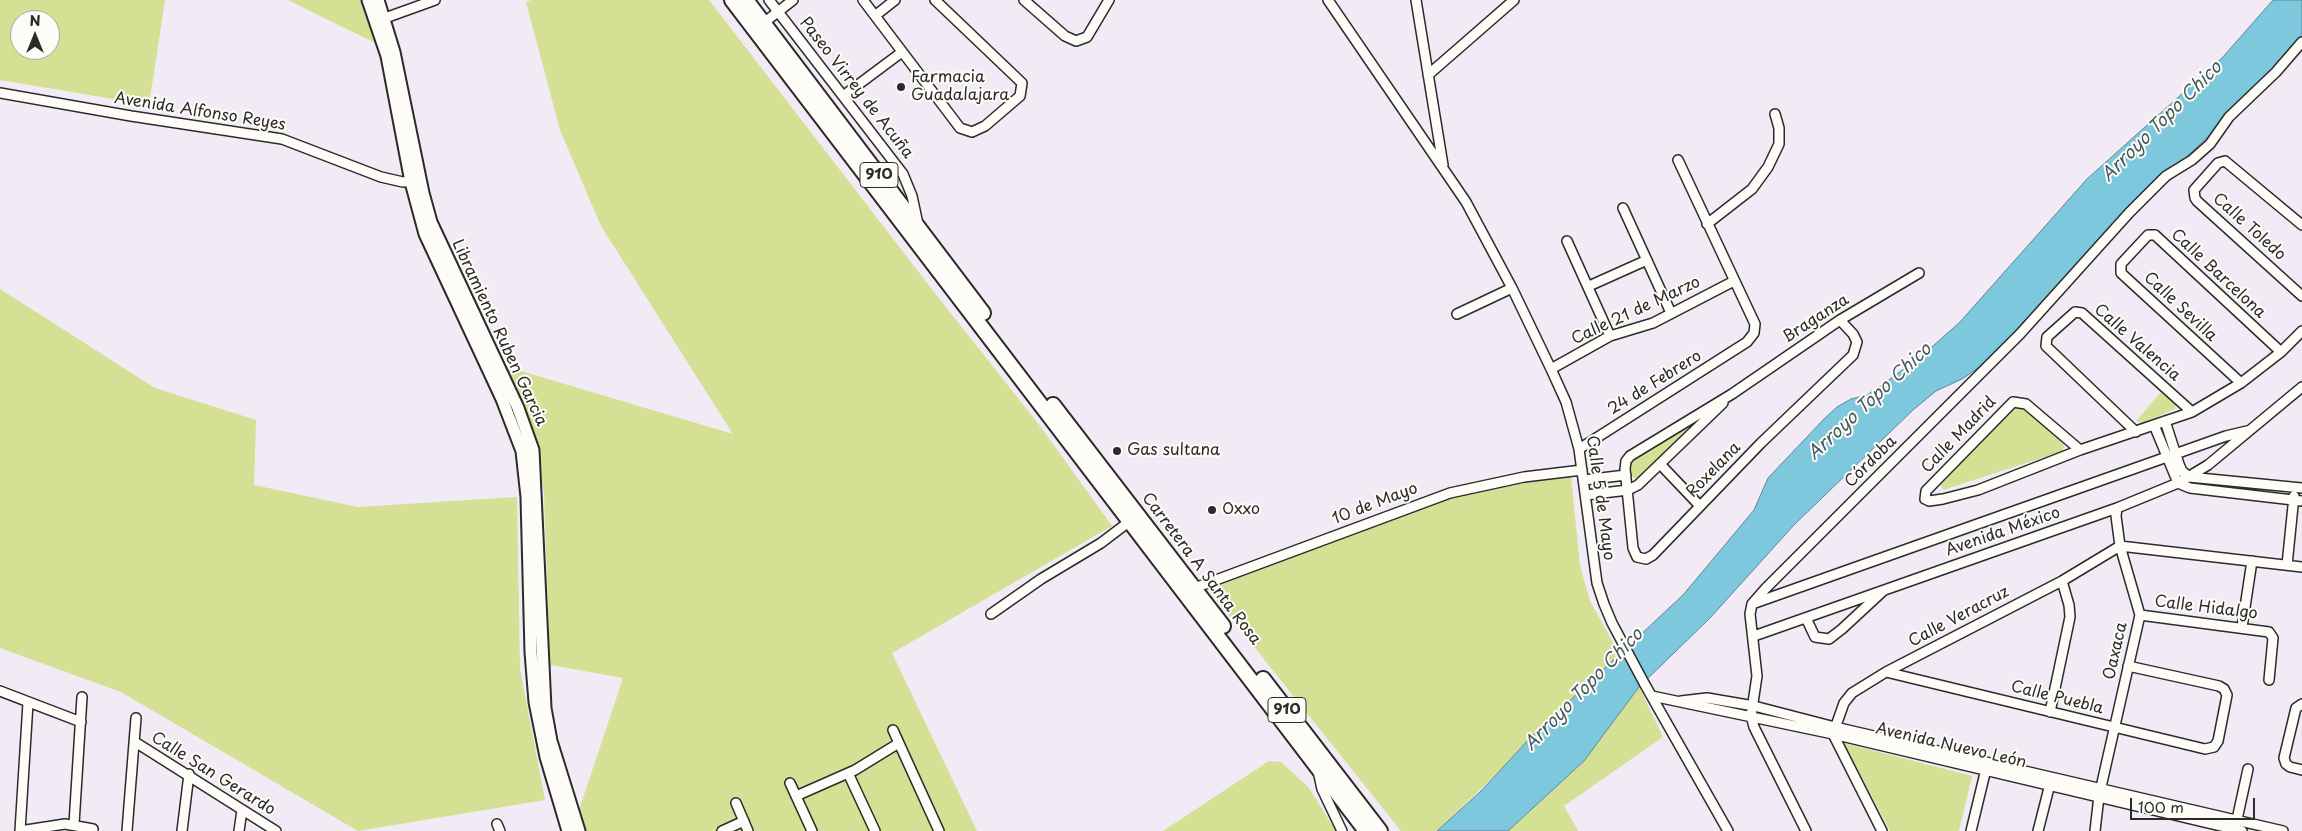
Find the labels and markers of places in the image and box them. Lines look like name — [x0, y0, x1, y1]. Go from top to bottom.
place label: Farmacia Guadalajara — [911, 68, 1009, 106]
marker: Farmacia Guadalajara — [895, 81, 907, 93]
place label: Gas sultana — [1127, 441, 1220, 461]
marker: Gas sultana — [1111, 445, 1123, 457]
place label: Oxxo — [1222, 500, 1260, 520]
marker: Oxxo — [1206, 504, 1218, 516]

